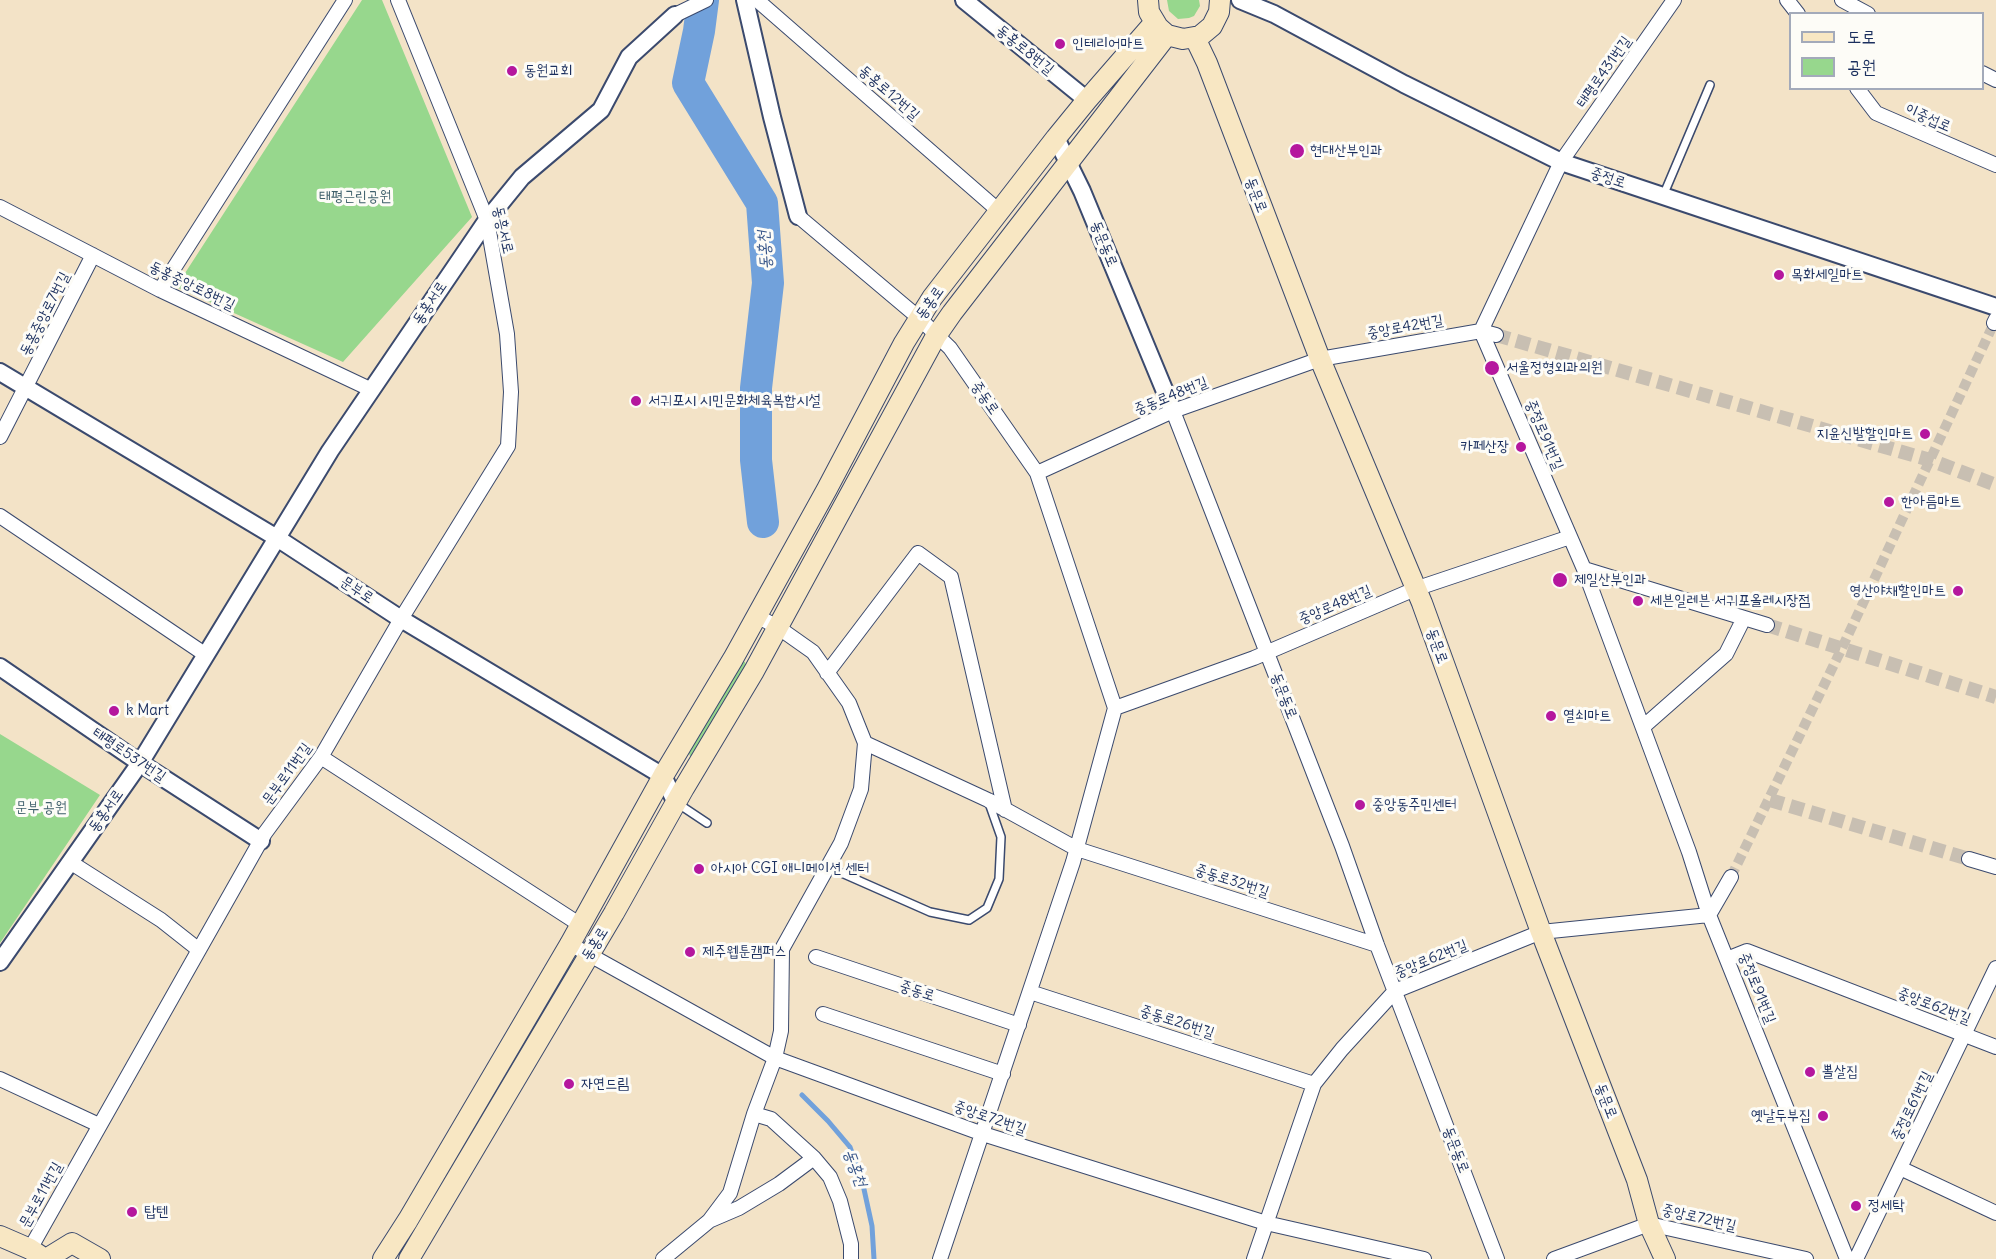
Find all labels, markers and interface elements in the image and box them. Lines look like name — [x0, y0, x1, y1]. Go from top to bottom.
legend — [1789, 12, 1984, 90]
street label: 동홍로8번길 — [993, 21, 1057, 79]
text: 도로 — [1847, 25, 1876, 48]
street label: 태평로431번길 — [1573, 33, 1635, 111]
place label: 인테리어마트 — [1072, 35, 1144, 53]
marker: 인테리어마트 — [1053, 37, 1067, 51]
text: 공원 — [1847, 55, 1876, 78]
place label: 동원교회 — [524, 62, 572, 80]
street label: 동홍로12번길 — [855, 62, 923, 124]
marker: 동원교회 — [505, 64, 519, 78]
street label: 이중섭로 — [1902, 100, 1954, 136]
marker: 현대산부인과 — [1288, 142, 1306, 160]
place label: 현대산부인과 — [1310, 142, 1382, 160]
street label: 중정로 — [1588, 164, 1628, 192]
street label: 동문로 — [1241, 175, 1271, 215]
park label: 태평근린공원 — [319, 188, 391, 206]
street label: 동흥서로 — [489, 204, 517, 256]
street label: 동문동로 — [1087, 218, 1121, 270]
water label: 동홍천 — [754, 230, 776, 270]
street label: 동홍중앙로8번길 — [146, 257, 238, 315]
place label: 목화세일마트 — [1791, 266, 1863, 284]
marker: 목화세일마트 — [1772, 268, 1786, 282]
street label: 동홍중앙로7번길 — [16, 269, 74, 359]
street label: 동홍서로 — [409, 278, 451, 328]
street label: 동홍로 — [912, 283, 948, 323]
street label: 중앙로42번길 — [1365, 311, 1445, 343]
marker: 서울정형외과의원 — [1483, 359, 1501, 377]
place label: 서울정형외과의원 — [1506, 359, 1603, 377]
street label: 중동로48번길 — [1132, 373, 1210, 419]
street label: 중동로 — [967, 378, 1003, 418]
place label: 서귀포시 시민문화체육복합시설 — [648, 392, 821, 410]
marker: 서귀포시 시민문화체육복합시설 — [629, 394, 643, 408]
street label: 중정로91번길 — [1521, 397, 1567, 473]
place label: 지윤신발할인마트 — [1816, 425, 1913, 443]
marker: 지윤신발할인마트 — [1918, 427, 1932, 441]
place label: 카페산장 — [1461, 438, 1509, 456]
marker: 카페산장 — [1514, 440, 1528, 454]
place label: 한아름마트 — [1901, 493, 1961, 511]
marker: 한아름마트 — [1882, 495, 1896, 509]
marker: 제일산부인과 — [1551, 571, 1569, 589]
place label: 제일산부인과 — [1574, 571, 1646, 589]
street label: 문부로 — [337, 573, 377, 607]
street label: 중앙로48번길 — [1296, 582, 1374, 628]
place label: 영산야채할인마트 — [1849, 582, 1946, 600]
marker: 영산야채할인마트 — [1951, 584, 1965, 598]
place label: 세븐일레븐 서귀포올레시장점 — [1650, 592, 1810, 610]
marker: 세븐일레븐 서귀포올레시장점 — [1631, 594, 1645, 608]
street label: 동문로 — [1422, 626, 1452, 666]
street label: 동문동로 — [1267, 670, 1301, 722]
place label: k Mart — [126, 702, 169, 720]
marker: k Mart — [107, 704, 121, 718]
place label: 열쇠마트 — [1563, 707, 1611, 725]
marker: 열쇠마트 — [1544, 709, 1558, 723]
street label: 태평로537번길 — [89, 724, 169, 786]
street label: 문부로11번길 — [258, 739, 316, 809]
street label: 동홍서로 — [85, 786, 127, 836]
place label: 중앙동주민센터 — [1372, 796, 1456, 814]
marker: 중앙동주민센터 — [1353, 798, 1367, 812]
park label: 문부 공원 — [15, 799, 67, 817]
place label: 아시아 CGI 애니메이션 센터 — [711, 860, 869, 878]
street label: 중동로32번길 — [1193, 861, 1271, 901]
marker: 아시아 CGI 애니메이션 센터 — [692, 862, 706, 876]
street label: 동홍로 — [578, 924, 612, 964]
street label: 중앙로62번길 — [1392, 936, 1470, 982]
place label: 제주웹툰캠퍼스 — [702, 943, 786, 961]
marker: 제주웹툰캠퍼스 — [683, 945, 697, 959]
street label: 중정로91번길 — [1735, 950, 1779, 1026]
street label: 중동로 — [897, 977, 937, 1005]
street label: 중앙로62번길 — [1895, 984, 1973, 1028]
street label: 중동로26번길 — [1137, 1002, 1217, 1042]
place label: 뽈살집 — [1822, 1063, 1858, 1081]
marker: 뽈살집 — [1803, 1065, 1817, 1079]
street label: 중정로61번길 — [1887, 1068, 1937, 1144]
place label: 자연드림 — [581, 1075, 629, 1093]
marker: 자연드림 — [562, 1077, 576, 1091]
street label: 동문로 — [1591, 1081, 1621, 1121]
street label: 중앙로72번길 — [951, 1097, 1029, 1139]
place label: 옛날두부집 — [1751, 1107, 1811, 1125]
marker: 옛날두부집 — [1816, 1109, 1830, 1123]
street label: 동문동로 — [1439, 1124, 1473, 1176]
water label: 동홍천 — [839, 1147, 871, 1189]
street label: 문부로11번길 — [16, 1159, 66, 1231]
place label: 정세탁 — [1868, 1197, 1904, 1215]
marker: 정세탁 — [1849, 1199, 1863, 1213]
street label: 중앙로72번길 — [1660, 1201, 1738, 1235]
place label: 탑텐 — [144, 1203, 168, 1221]
marker: 탑텐 — [125, 1205, 139, 1219]

